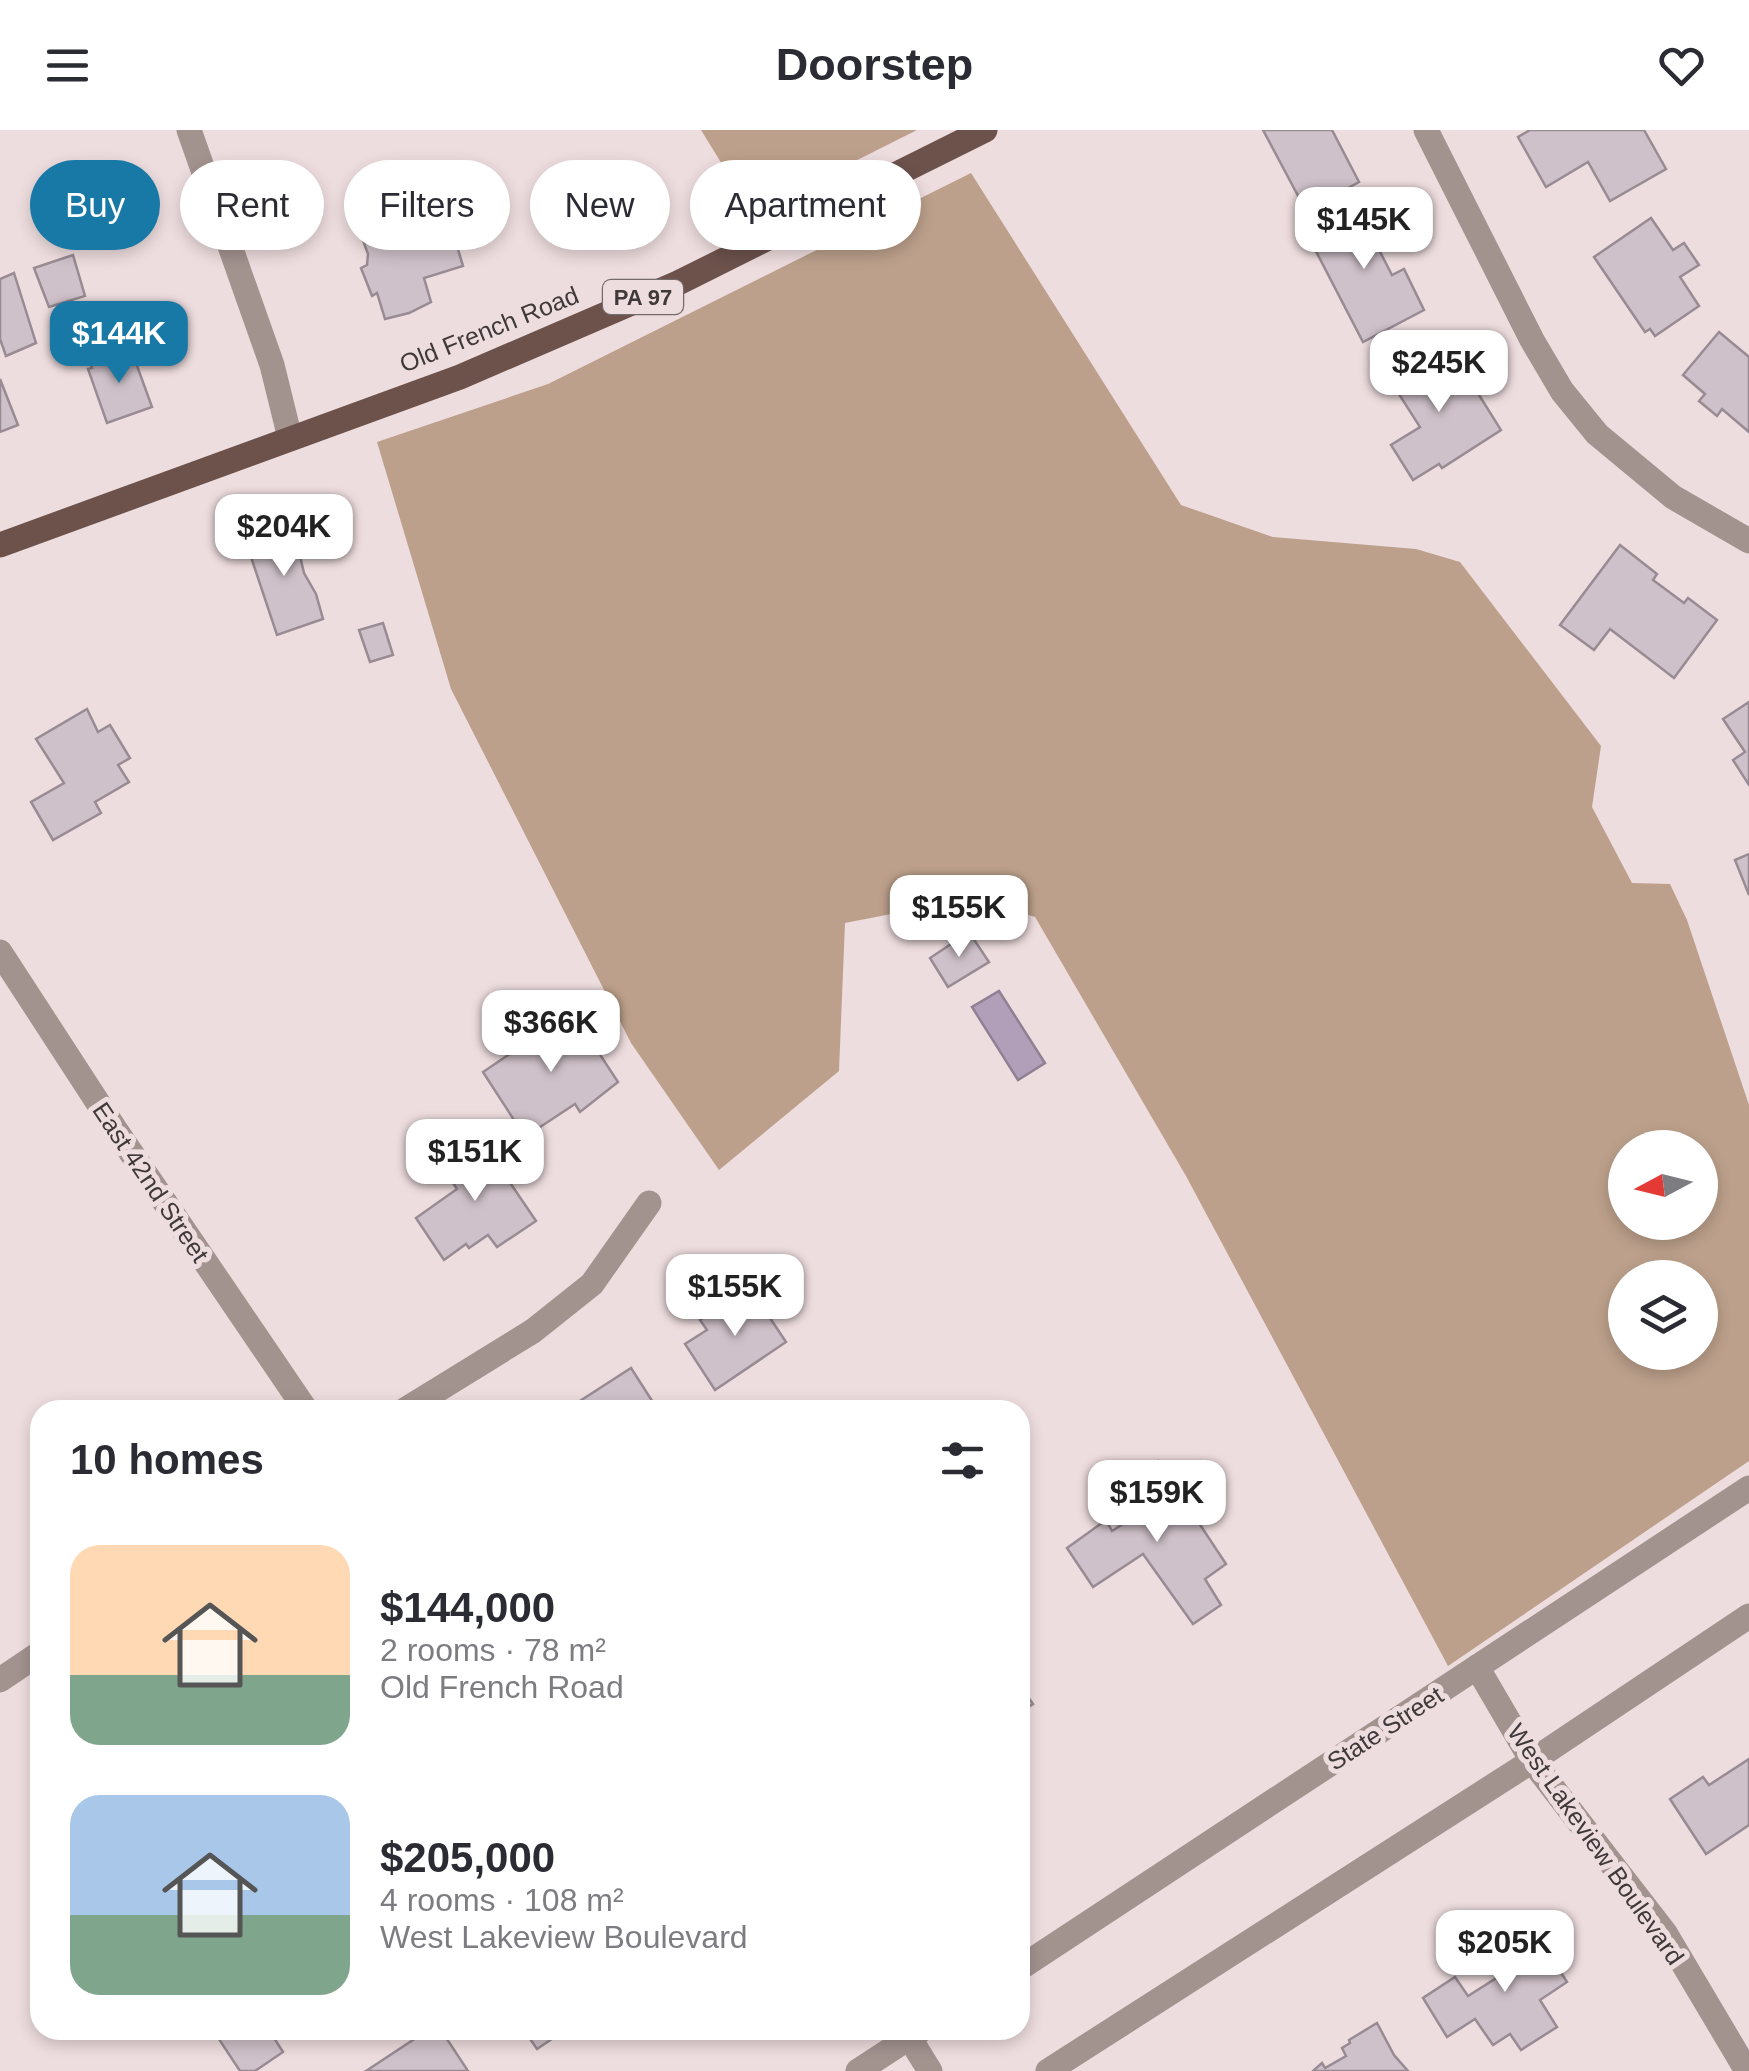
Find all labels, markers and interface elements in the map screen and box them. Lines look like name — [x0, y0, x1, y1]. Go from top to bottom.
icon: menu — [40, 38, 95, 93]
icon: heart — [1654, 38, 1709, 93]
text: Doorstep — [776, 39, 973, 90]
chip: Buy — [30, 160, 160, 250]
chip: Rent — [180, 160, 324, 250]
chip: Filters — [344, 160, 510, 250]
chip: New — [530, 160, 670, 250]
chip: Apartment — [690, 160, 921, 250]
pin: $145K — [1294, 187, 1434, 272]
text: $145K — [1317, 201, 1411, 237]
street label: Old French Road — [395, 280, 583, 378]
road number: PA 97 — [603, 280, 683, 314]
pin: $144K — [49, 301, 189, 386]
text: $144K — [72, 315, 166, 351]
pin: $245K — [1369, 330, 1509, 415]
text: $245K — [1392, 344, 1486, 380]
pin: $204K — [214, 494, 354, 579]
text: $204K — [237, 508, 331, 544]
pin: $155K — [889, 875, 1029, 960]
text: $155K — [912, 889, 1006, 925]
pin: $366K — [481, 990, 621, 1075]
text: $366K — [504, 1004, 598, 1040]
street label: East 42nd Street — [87, 1097, 215, 1267]
pin: $151K — [405, 1119, 545, 1204]
north arrow — [1608, 1130, 1718, 1240]
map controls — [1608, 1130, 1718, 1370]
text: $151K — [428, 1133, 522, 1169]
pin: $155K — [665, 1254, 805, 1339]
button: layers — [1608, 1260, 1718, 1370]
text: $155K — [688, 1268, 782, 1304]
icon: filters — [935, 1433, 990, 1488]
text: 10 homes — [70, 1436, 264, 1483]
pin: $159K — [1087, 1460, 1227, 1545]
text: $159K — [1110, 1474, 1204, 1510]
text: $144,000 — [380, 1584, 555, 1631]
icon: home — [150, 1585, 270, 1705]
text: 2 rooms · 78 m² — [380, 1632, 606, 1668]
text: Old French Road — [380, 1669, 624, 1705]
street label: State Street — [1322, 1680, 1448, 1776]
street label: West Lakeview Boulevard — [1502, 1718, 1690, 1970]
text: $205,000 — [380, 1834, 555, 1881]
icon: home — [150, 1835, 270, 1955]
text: 4 rooms · 108 m² — [380, 1882, 624, 1918]
pin: $205K — [1435, 1910, 1575, 1995]
text: West Lakeview Boulevard — [380, 1919, 748, 1955]
text: $205K — [1458, 1924, 1552, 1960]

